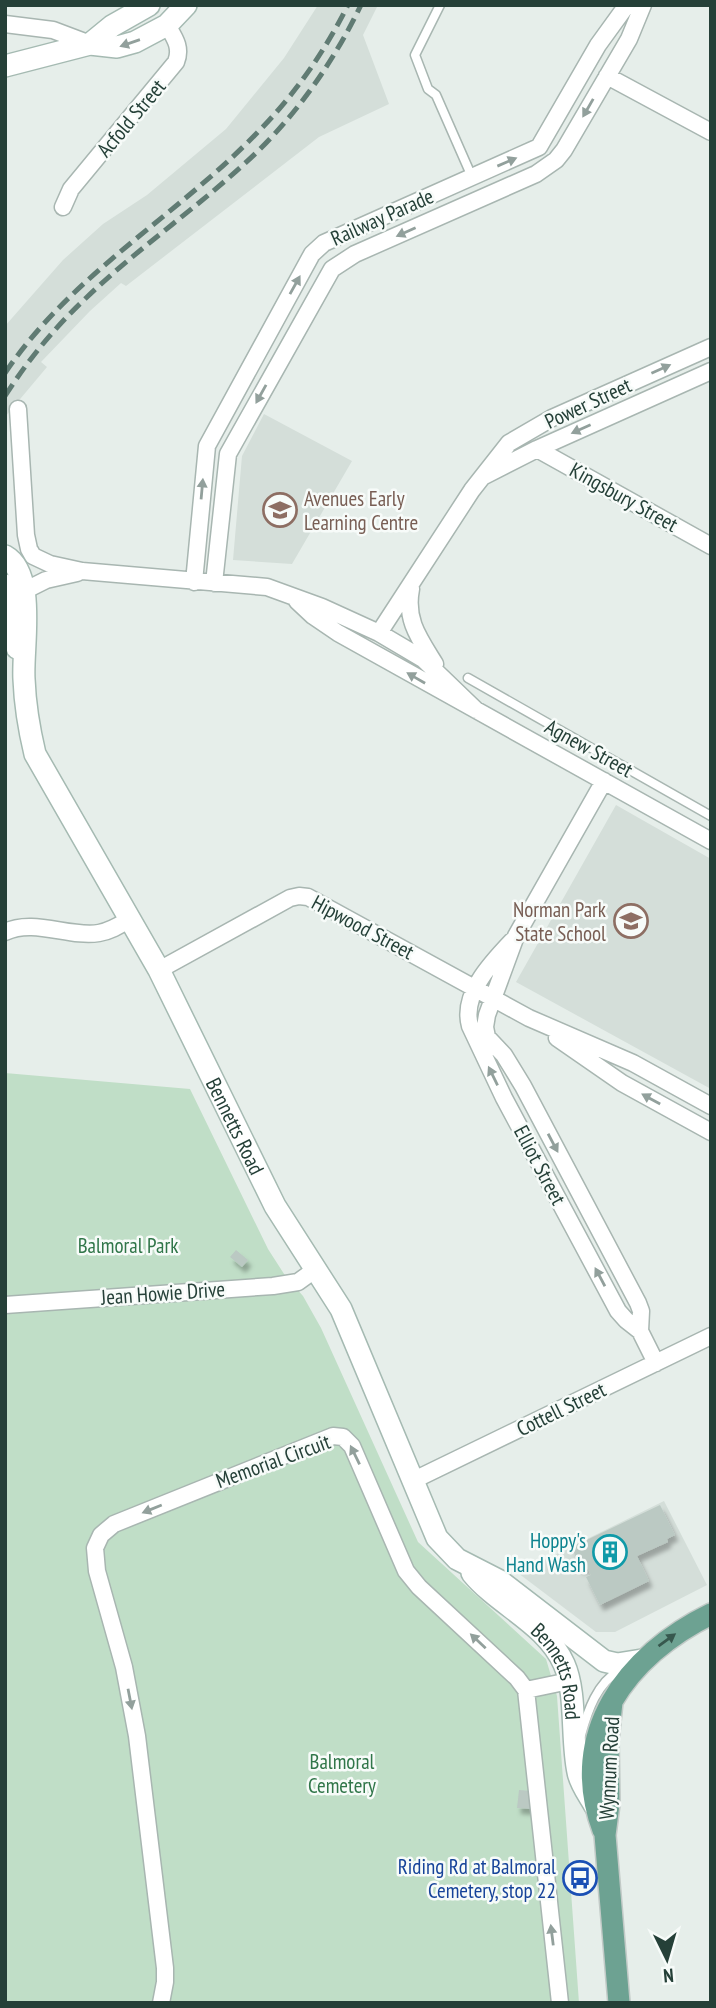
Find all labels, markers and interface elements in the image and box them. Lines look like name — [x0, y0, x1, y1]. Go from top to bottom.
one-way arrow — [120, 38, 141, 49]
street label: Acfold Street — [91, 73, 171, 162]
one-way arrow — [582, 99, 594, 118]
one-way arrow — [497, 156, 517, 168]
street label: Railway Parade — [326, 182, 438, 252]
one-way arrow — [396, 226, 416, 238]
one-way arrow — [289, 275, 301, 294]
one-way arrow — [651, 363, 672, 374]
street label: Power Street — [540, 371, 636, 435]
one-way arrow — [255, 384, 267, 404]
one-way arrow — [571, 424, 592, 435]
street label: Kingsbury Street — [565, 456, 683, 538]
one-way arrow — [197, 478, 208, 500]
place label: Avenues Early Learning Centre — [304, 485, 418, 536]
school or university icon: Avenues Early Learning Centre — [261, 491, 299, 529]
one-way arrow — [407, 672, 426, 684]
street label: Agnew Street — [540, 713, 638, 783]
street label: Hipwood Street — [307, 889, 419, 965]
place label: Norman Park State School — [513, 896, 606, 947]
school or university icon: Norman Park State School — [612, 902, 650, 940]
one-way arrow — [488, 1066, 499, 1086]
street label: Bennetts Road — [200, 1073, 271, 1179]
one-way arrow — [641, 1093, 661, 1105]
street label: Elliot Street — [508, 1121, 572, 1210]
one-way arrow — [547, 1133, 559, 1153]
park label: Balmoral Park — [78, 1232, 178, 1259]
one-way arrow — [595, 1267, 606, 1287]
street label: Jean Howie Drive — [99, 1275, 226, 1311]
street label: Cottell Street — [512, 1376, 610, 1442]
street label: Memorial Circuit — [212, 1428, 334, 1494]
one-way arrow — [350, 1445, 361, 1465]
one-way arrow — [141, 1503, 162, 1514]
place label: Hoppy's Hand Wash — [506, 1527, 586, 1578]
building icon: Hoppy's Hand Wash — [591, 1533, 629, 1571]
street label: Bennetts Road — [526, 1617, 587, 1720]
one-way arrow — [658, 1633, 676, 1647]
one-way arrow — [470, 1634, 487, 1650]
one-way arrow — [125, 1688, 136, 1710]
street label: Wynnum Road — [593, 1716, 625, 1820]
park label: Balmoral Cemetery — [308, 1748, 376, 1799]
place label: Riding Rd at Balmoral Cemetery, stop 22 — [398, 1853, 556, 1904]
bus stop icon: Riding Rd at Balmoral Cemetery, stop 22 — [561, 1859, 599, 1897]
one-way arrow — [547, 1924, 558, 1946]
north arrow — [632, 1924, 702, 1994]
text: N — [662, 1964, 675, 1988]

